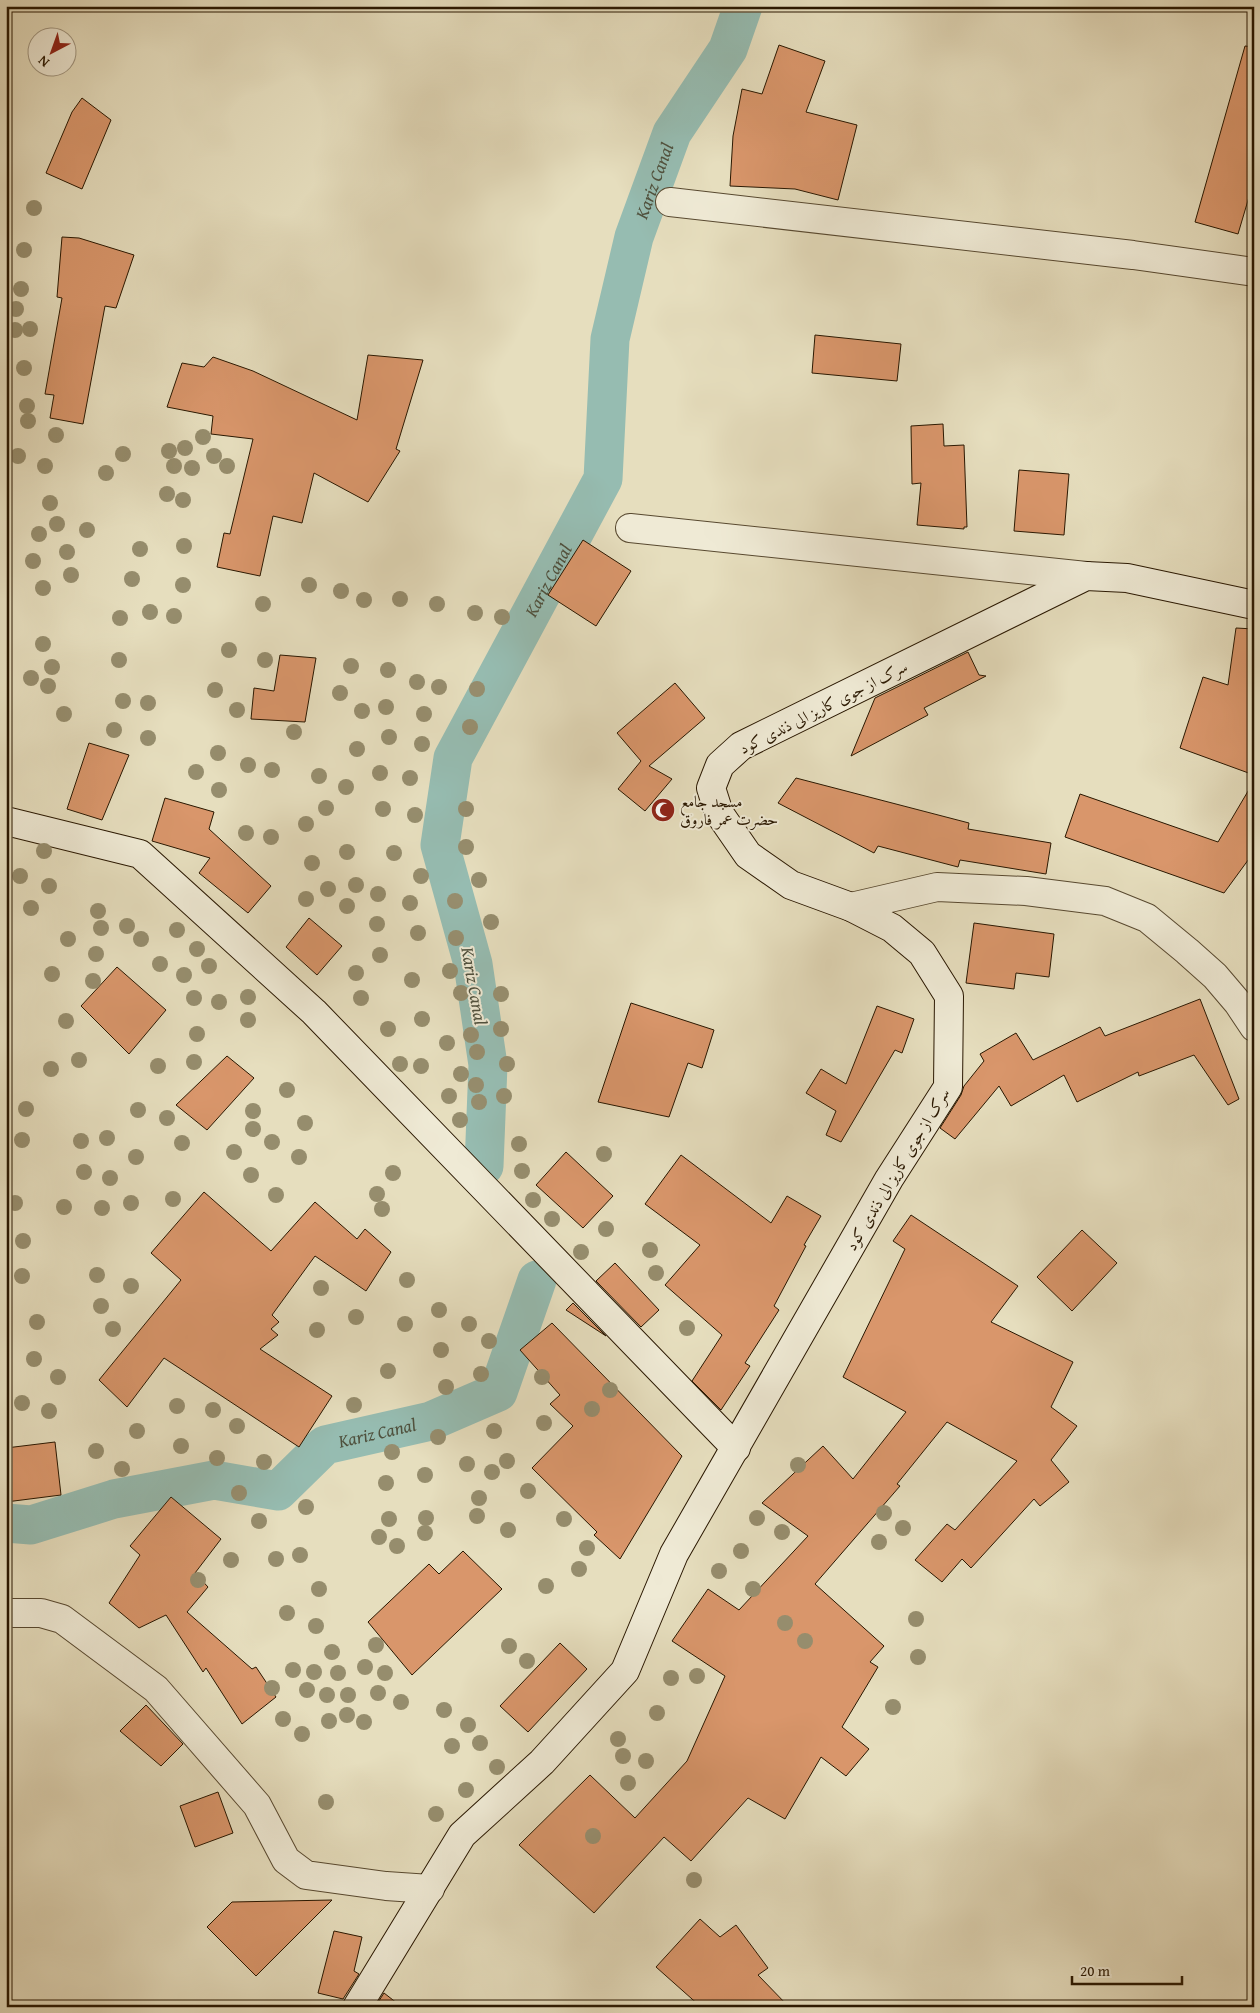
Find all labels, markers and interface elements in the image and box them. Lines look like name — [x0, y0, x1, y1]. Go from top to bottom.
north arrow — [28, 28, 78, 78]
text: N — [33, 51, 54, 72]
water label: Kariz Canal — [627, 139, 680, 224]
water label: Kariz Canal — [517, 539, 579, 623]
street label: سرک از جوی کاریز الی ذندی کود — [735, 654, 911, 760]
place label: مسجد جامع حضرت عمر فاروق — [680, 789, 778, 831]
mosque icon: مسجد جامع حضرت عمر فاروق — [650, 797, 676, 823]
water label: Kariz Canal — [454, 944, 495, 1028]
street label: سرک از جوی کاریز الی ذندی کود — [839, 1083, 955, 1255]
water label: Kariz Canal — [335, 1411, 419, 1455]
scale bar — [1072, 1953, 1182, 1985]
text: 20 m — [1080, 1960, 1111, 1981]

